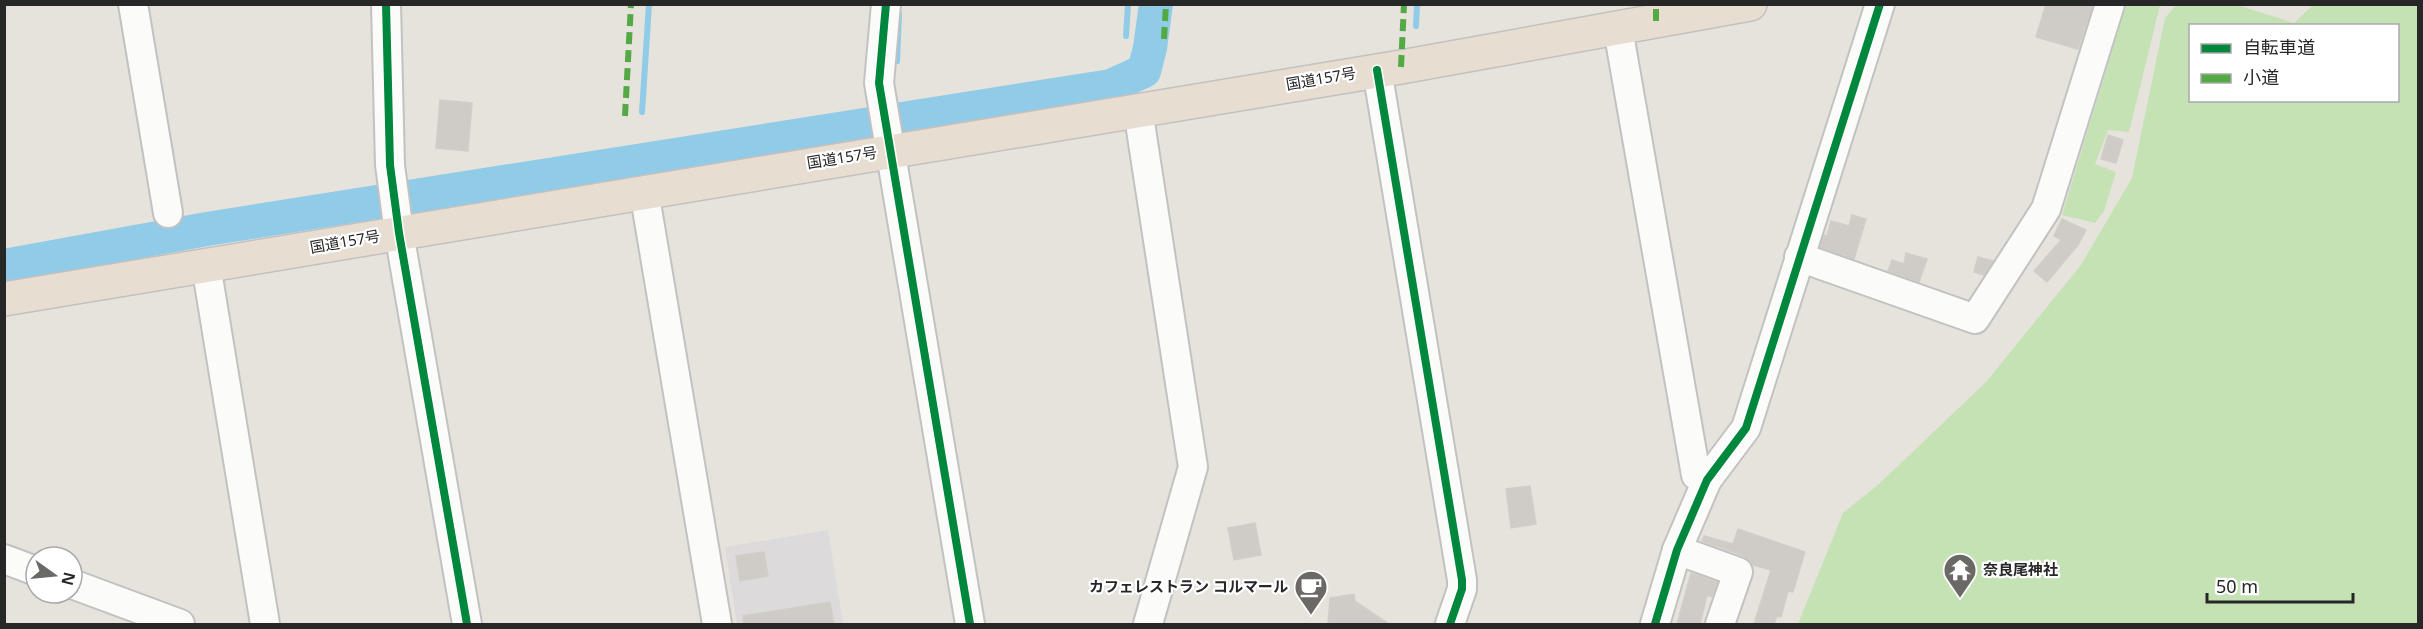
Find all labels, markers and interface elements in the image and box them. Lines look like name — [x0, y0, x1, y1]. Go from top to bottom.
legend — [2189, 24, 2399, 102]
text: 自転車道 — [2243, 35, 2315, 59]
street label: 国道157号 — [1284, 62, 1357, 94]
text: 小道 — [2243, 65, 2279, 89]
street label: 国道157号 — [805, 142, 878, 172]
street label: 国道157号 — [308, 225, 381, 257]
north arrow — [24, 545, 84, 605]
temple icon: 奈良尾神社 — [1942, 552, 1978, 599]
place label: 奈良尾神社 — [1983, 559, 2058, 579]
scale bar — [2207, 566, 2352, 604]
cafe icon: カフェレストラン コルマール — [1293, 569, 1329, 616]
text: N — [56, 570, 81, 588]
text: 50 m — [2216, 574, 2258, 598]
place label: カフェレストラン コルマール — [1089, 576, 1288, 596]

